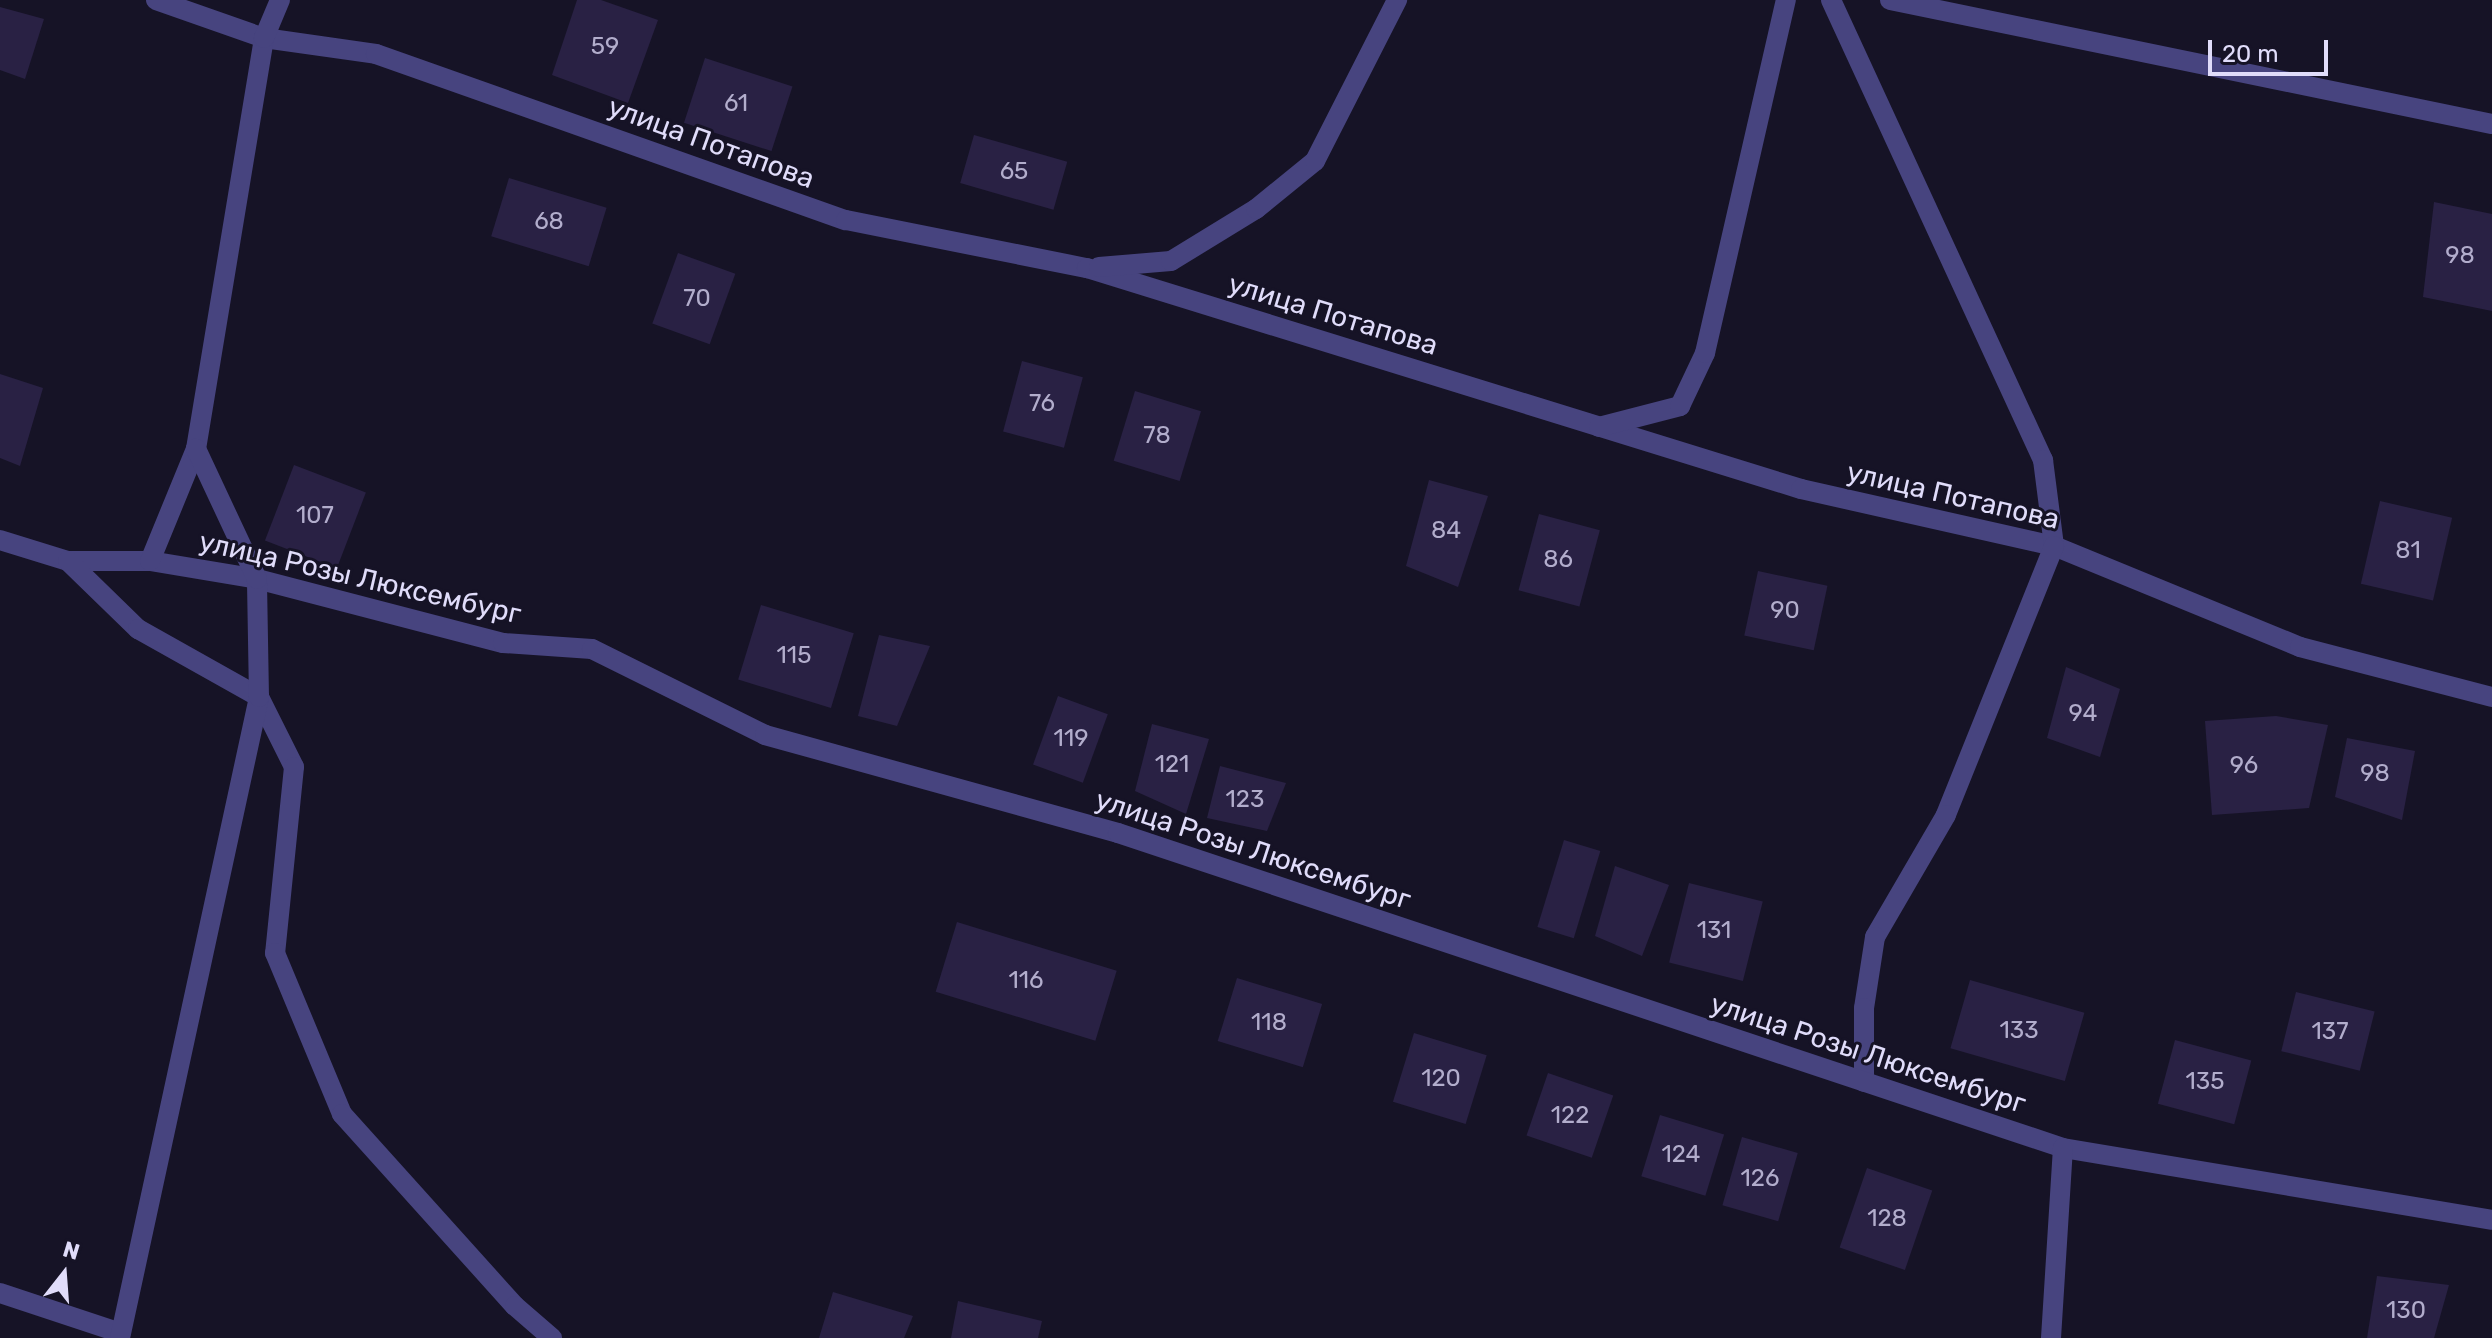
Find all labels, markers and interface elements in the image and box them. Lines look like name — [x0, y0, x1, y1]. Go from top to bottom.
scale bar — [2212, 24, 2332, 74]
house number: 59 — [591, 33, 619, 61]
text: 20 m — [2222, 40, 2279, 68]
street label: улица Потапова — [603, 90, 819, 196]
house number: 61 — [724, 90, 748, 118]
house number: 65 — [1000, 158, 1028, 186]
house number: 68 — [534, 208, 564, 236]
house number: 98 — [2445, 242, 2475, 270]
street label: улица Потапова — [1224, 267, 1442, 363]
house number: 70 — [683, 285, 711, 313]
house number: 76 — [1029, 390, 1055, 418]
house number: 78 — [1143, 422, 1171, 450]
street label: улица Потапова — [1843, 455, 2063, 537]
house number: 107 — [296, 502, 334, 530]
house number: 84 — [1431, 517, 1461, 545]
street label: улица Розы Люксембург — [196, 525, 524, 631]
house number: 81 — [2395, 537, 2421, 565]
house number: 86 — [1543, 546, 1573, 574]
house number: 90 — [1770, 597, 1800, 625]
house number: 115 — [777, 642, 811, 670]
house number: 94 — [2069, 700, 2097, 728]
house number: 119 — [1054, 725, 1088, 753]
house number: 121 — [1155, 751, 1189, 779]
house number: 96 — [2230, 752, 2258, 780]
house number: 98 — [2360, 760, 2390, 788]
street label: улица Розы Люксембург — [1091, 783, 1415, 917]
house number: 123 — [1226, 786, 1264, 814]
house number: 131 — [1697, 917, 1731, 945]
house number: 116 — [1008, 967, 1044, 995]
street label: улица Розы Люксембург — [1706, 987, 2030, 1121]
house number: 118 — [1251, 1009, 1287, 1037]
house number: 133 — [1999, 1017, 2039, 1045]
house number: 137 — [2311, 1018, 2349, 1046]
house number: 120 — [1421, 1065, 1461, 1093]
house number: 135 — [2186, 1068, 2224, 1096]
house number: 122 — [1551, 1102, 1589, 1130]
house number: 124 — [1661, 1141, 1701, 1169]
house number: 126 — [1741, 1165, 1779, 1193]
house number: 128 — [1867, 1205, 1907, 1233]
north arrow — [24, 1234, 104, 1314]
text: N — [60, 1235, 83, 1266]
house number: 130 — [2386, 1297, 2426, 1325]

